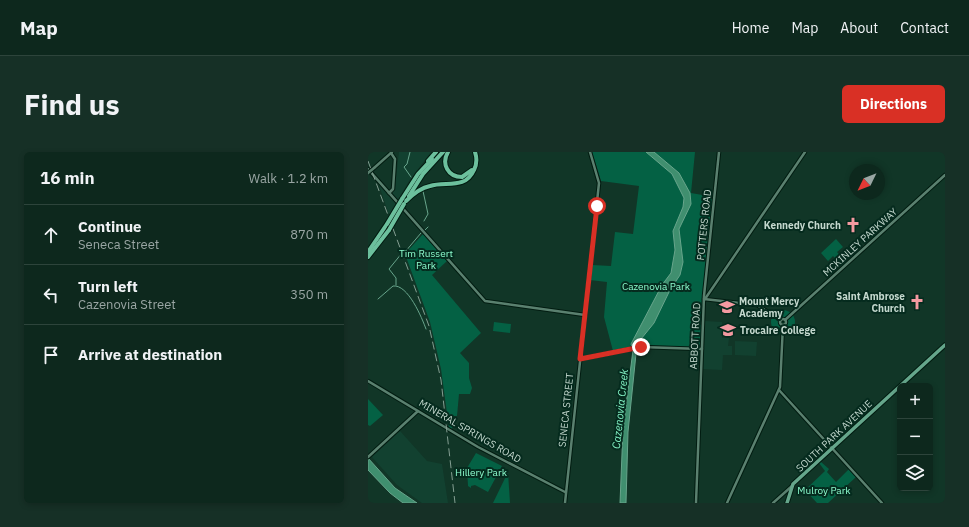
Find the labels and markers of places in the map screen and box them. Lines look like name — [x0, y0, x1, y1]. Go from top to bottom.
church icon: Kennedy Church — [844, 216, 862, 234]
place label: Kennedy Church — [764, 219, 841, 232]
place label: Saint Ambrose Church — [836, 290, 905, 315]
church icon: Saint Ambrose Church — [908, 293, 926, 311]
place label: Mount Mercy Academy — [739, 295, 800, 320]
school or university icon: Mount Mercy Academy — [718, 298, 736, 316]
school or university icon: Trocaire College — [719, 321, 737, 339]
place label: Trocaire College — [740, 324, 816, 337]

